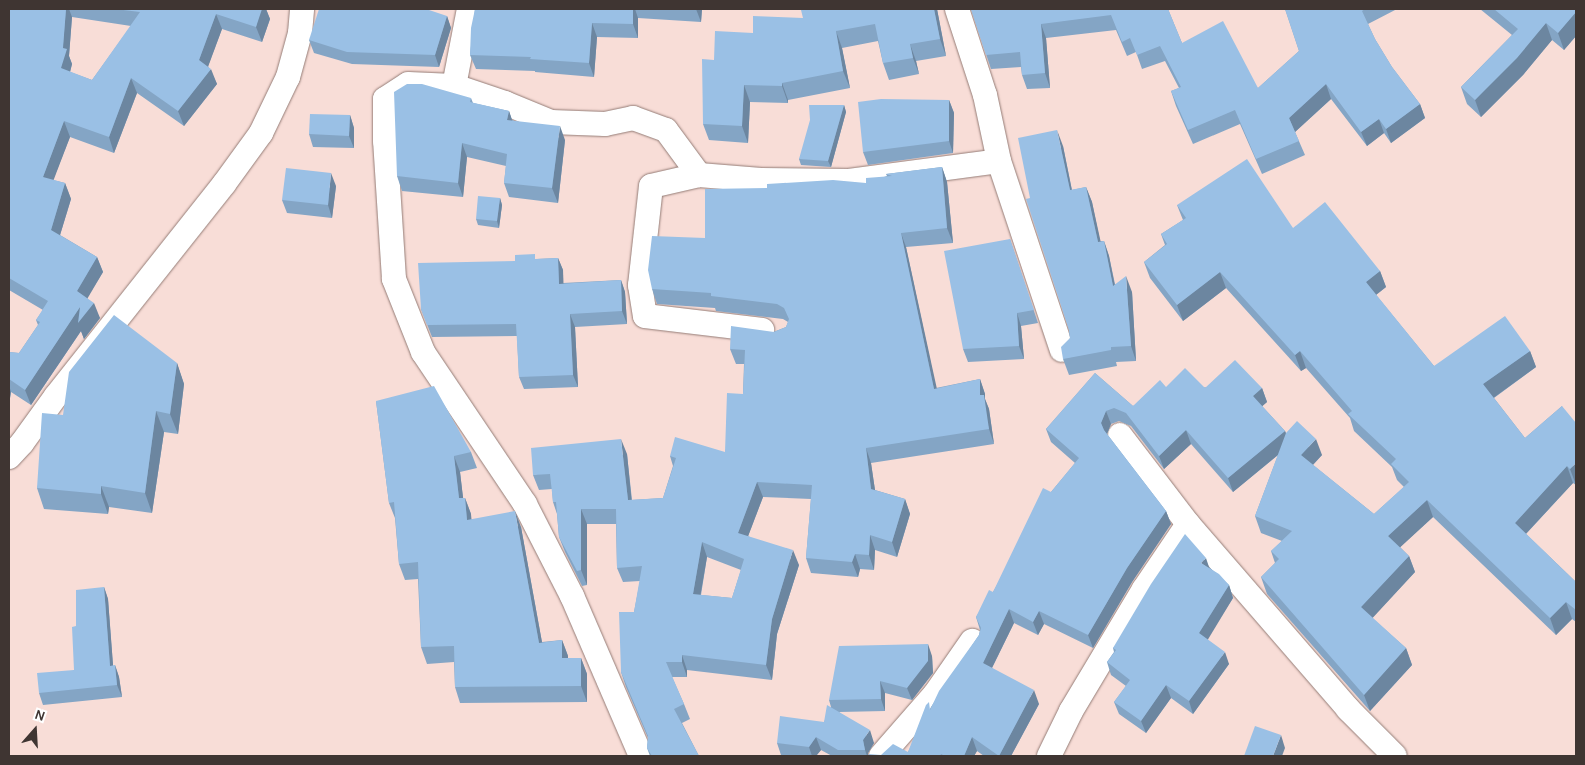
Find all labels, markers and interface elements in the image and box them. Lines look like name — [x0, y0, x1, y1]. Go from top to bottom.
north arrow — [10, 705, 60, 755]
text: N — [33, 706, 48, 725]

